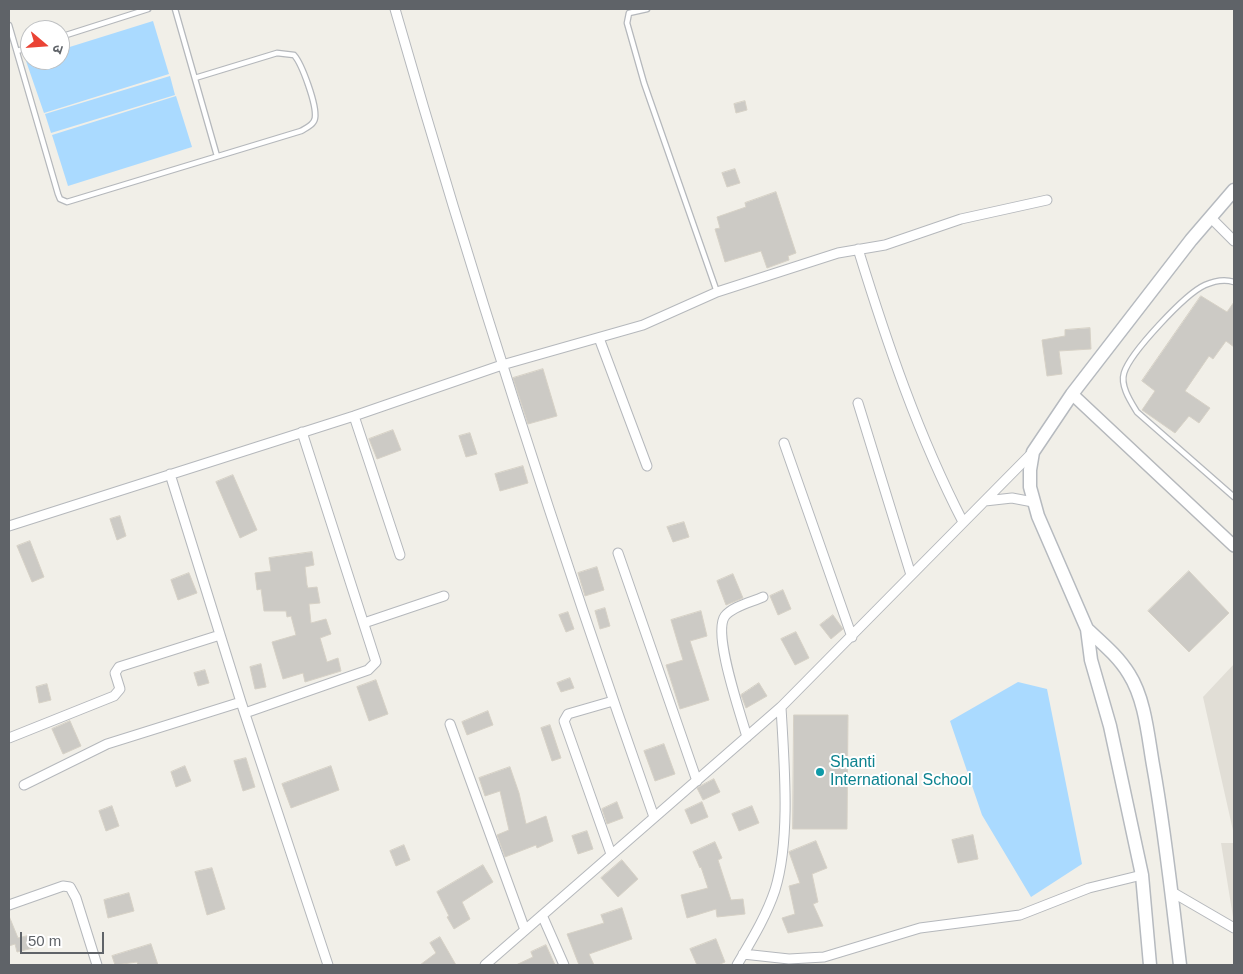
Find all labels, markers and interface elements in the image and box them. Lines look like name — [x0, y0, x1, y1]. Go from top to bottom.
north arrow — [20, 20, 70, 70]
text: उ — [49, 43, 67, 56]
place label: Shanti International School — [830, 753, 971, 791]
marker: Shanti International School — [814, 766, 826, 778]
scale bar — [22, 922, 106, 954]
text: 50 m — [28, 932, 61, 949]

